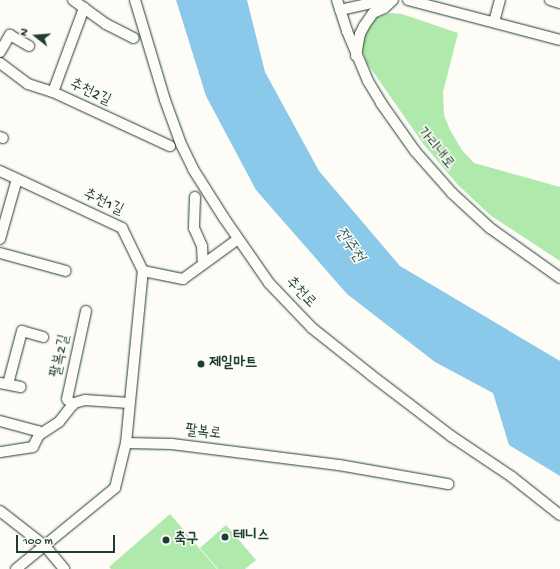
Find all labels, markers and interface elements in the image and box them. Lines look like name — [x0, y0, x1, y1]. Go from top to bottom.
north arrow — [16, 16, 56, 56]
text: N — [18, 27, 31, 38]
street label: 추천2길 — [66, 76, 114, 110]
street label: 가리내로 — [413, 125, 457, 173]
street label: 추천1길 — [80, 186, 126, 220]
water label: 전주천 — [329, 225, 367, 267]
street label: 추천로 — [281, 274, 319, 312]
street label: 팔복2길 — [48, 333, 74, 379]
place label: 제일마트 — [209, 355, 257, 373]
marker: 제일마트 — [196, 359, 206, 369]
street label: 팔복로 — [184, 422, 222, 444]
scale bar — [18, 527, 117, 553]
place label: 테니스 — [233, 528, 269, 546]
place label: 축구 — [174, 531, 198, 549]
marker: 테니스 — [220, 532, 230, 542]
text: 100 m — [23, 535, 53, 549]
marker: 축구 — [161, 535, 171, 545]

